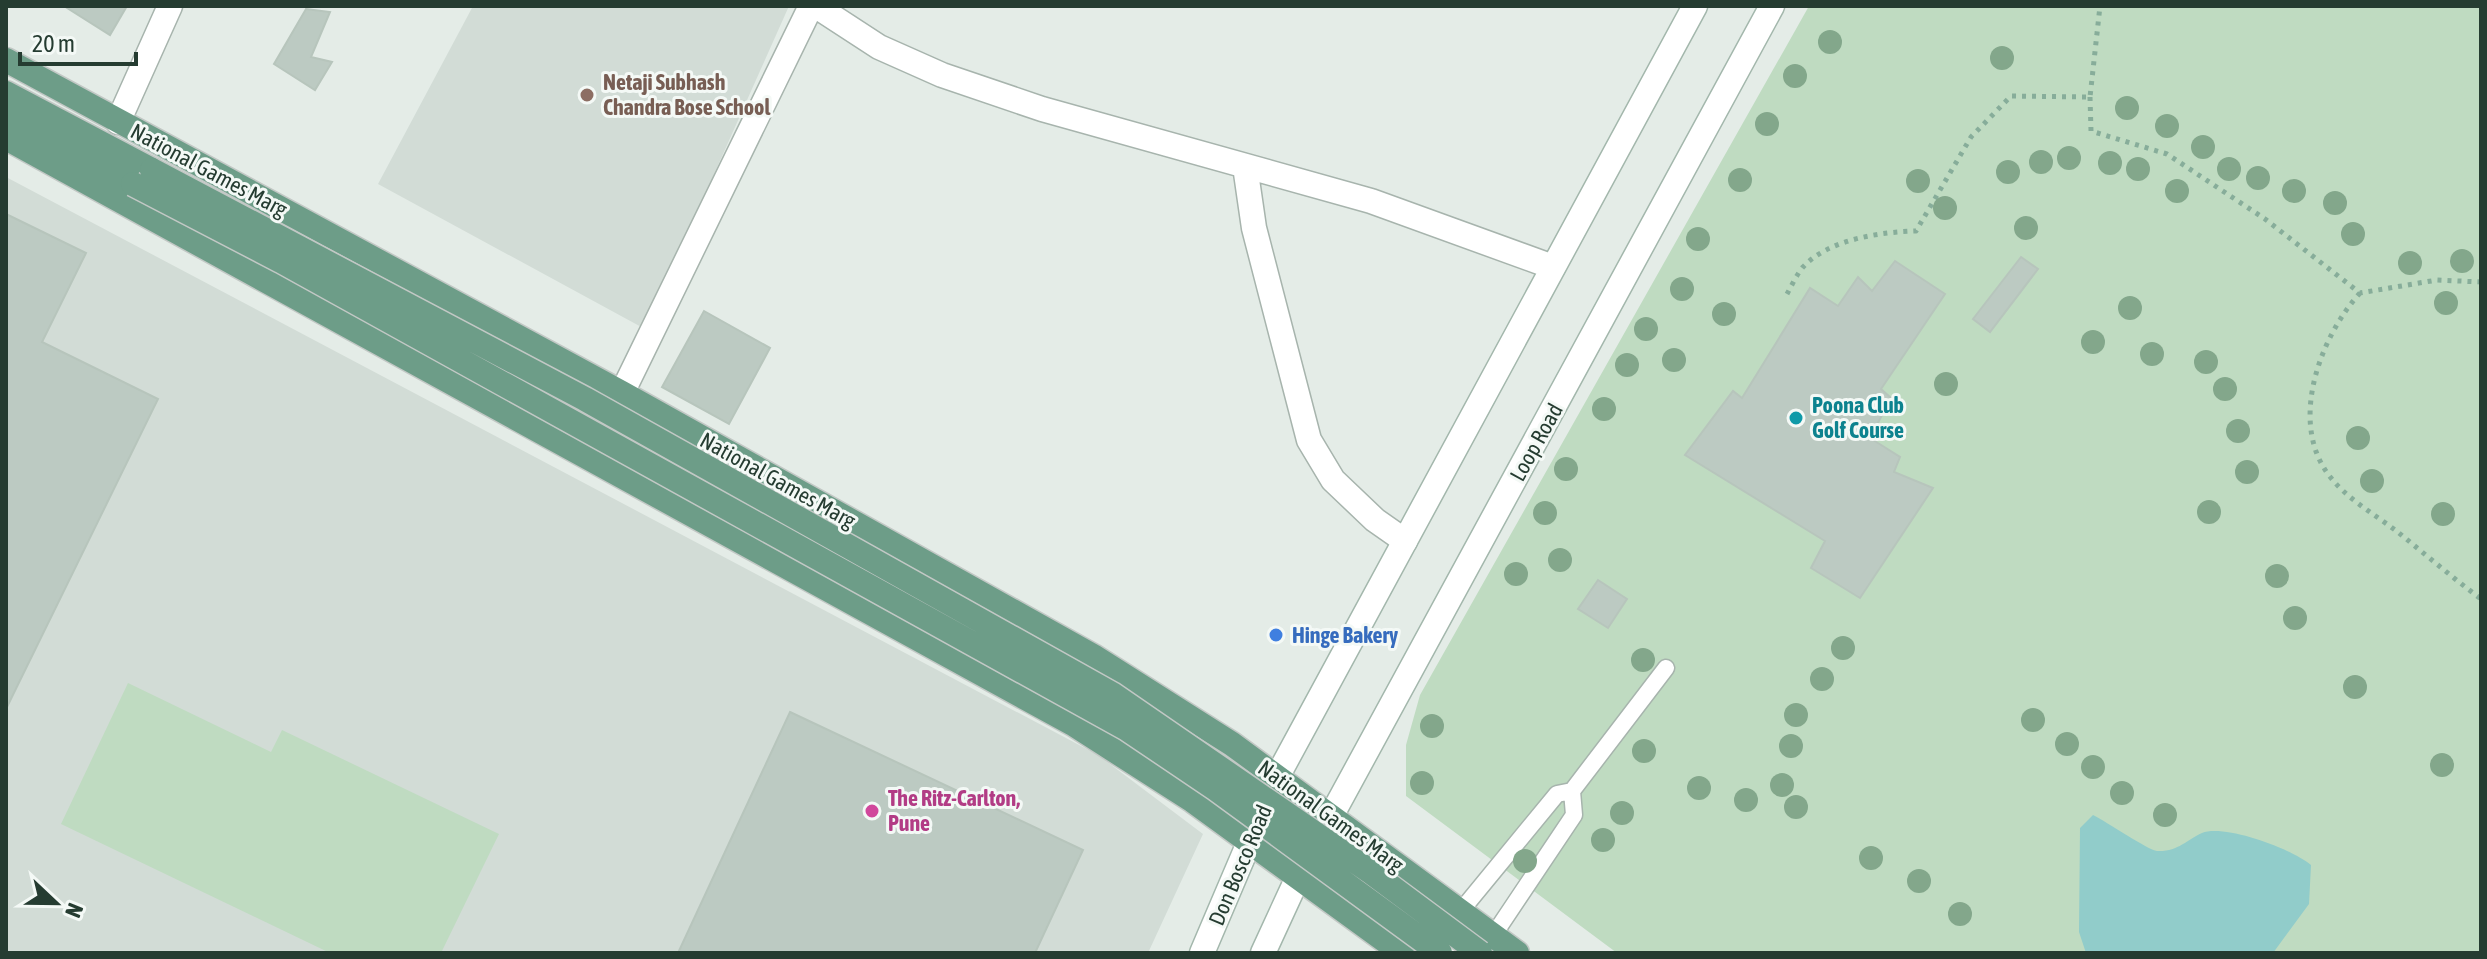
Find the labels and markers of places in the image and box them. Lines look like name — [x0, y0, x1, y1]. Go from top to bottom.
place label: Netaji Subhash Chandra Bose School — [603, 69, 771, 120]
marker: Netaji Subhash Chandra Bose School — [578, 86, 596, 104]
place label: Poona Club Golf Course — [1812, 392, 1904, 443]
marker: Poona Club Golf Course — [1787, 409, 1805, 427]
place label: Hinge Bakery — [1292, 622, 1398, 648]
marker: Hinge Bakery — [1267, 626, 1285, 644]
place label: The Ritz-Carlton, Pune — [888, 785, 1020, 836]
marker: The Ritz-Carlton, Pune — [863, 802, 881, 820]

